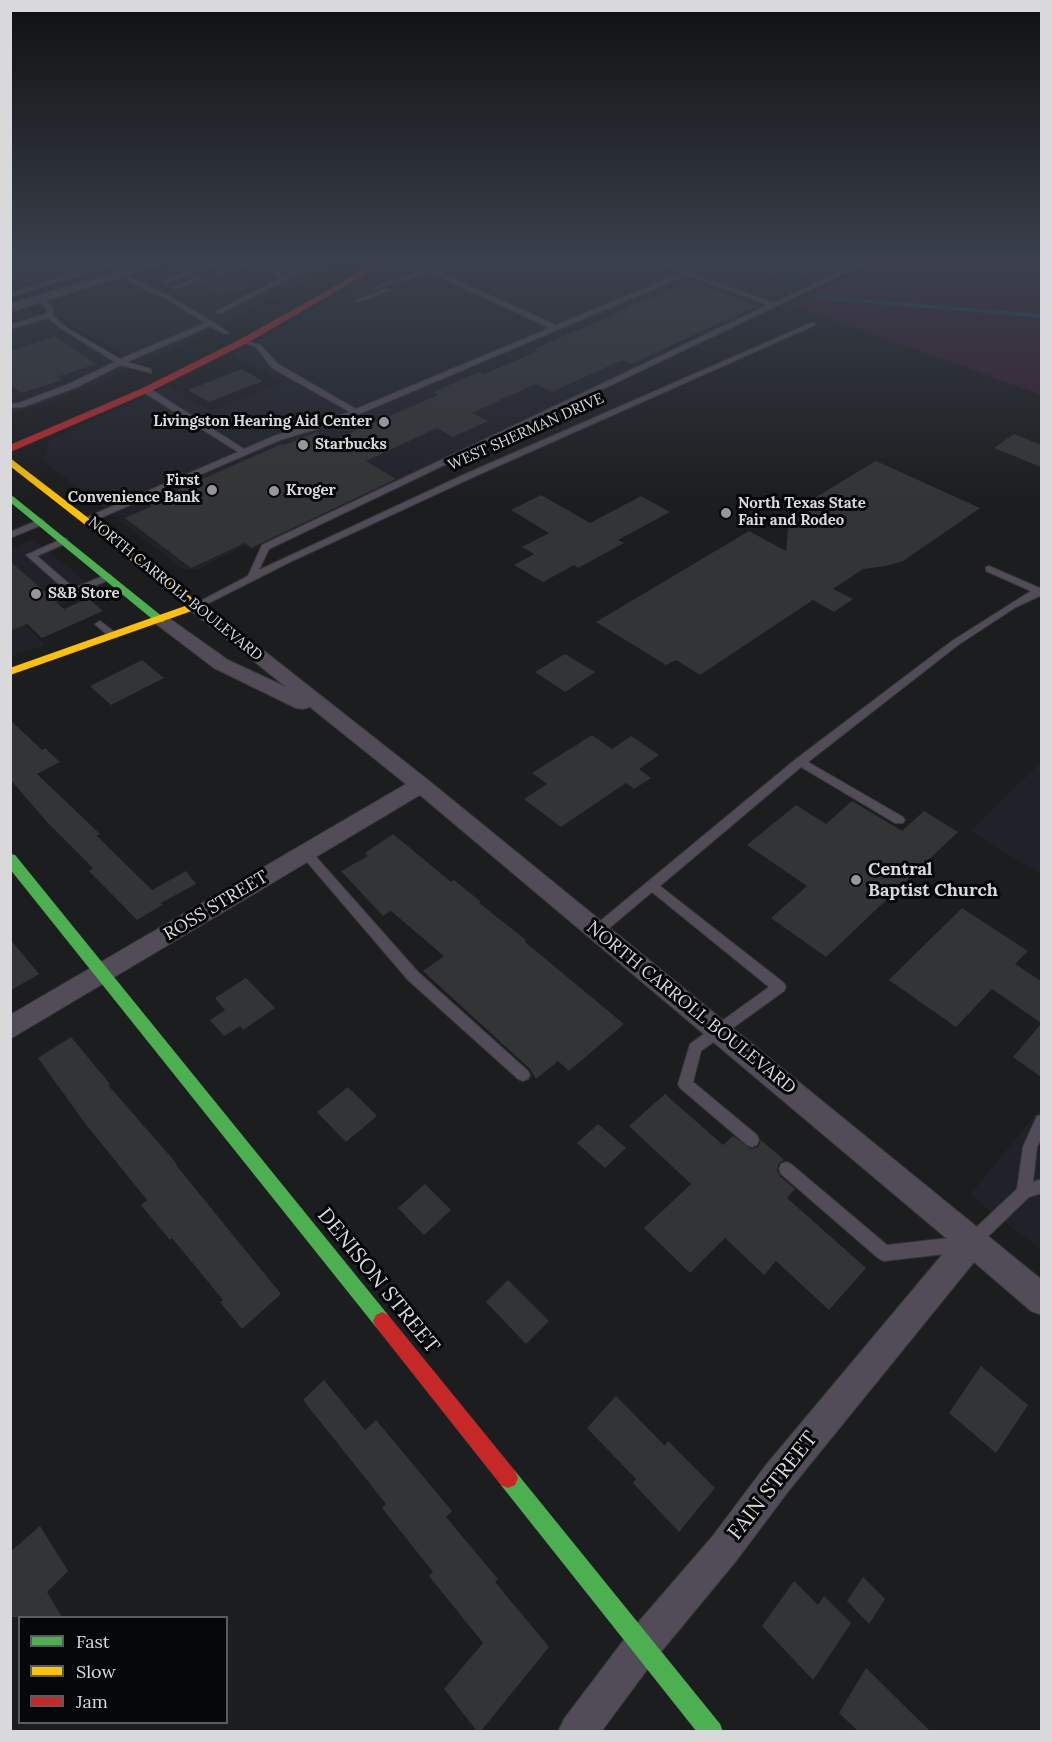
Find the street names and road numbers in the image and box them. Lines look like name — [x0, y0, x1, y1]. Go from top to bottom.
street label: WEST SHERMAN DRIVE — [445, 390, 607, 474]
street label: NORTH CARROLL BOULEVARD — [84, 513, 266, 665]
street label: ROSS STREET — [160, 866, 272, 946]
street label: NORTH CARROLL BOULEVARD — [582, 917, 800, 1099]
street label: DENISON STREET — [312, 1203, 444, 1359]
street label: FAIN STREET — [723, 1427, 823, 1545]

